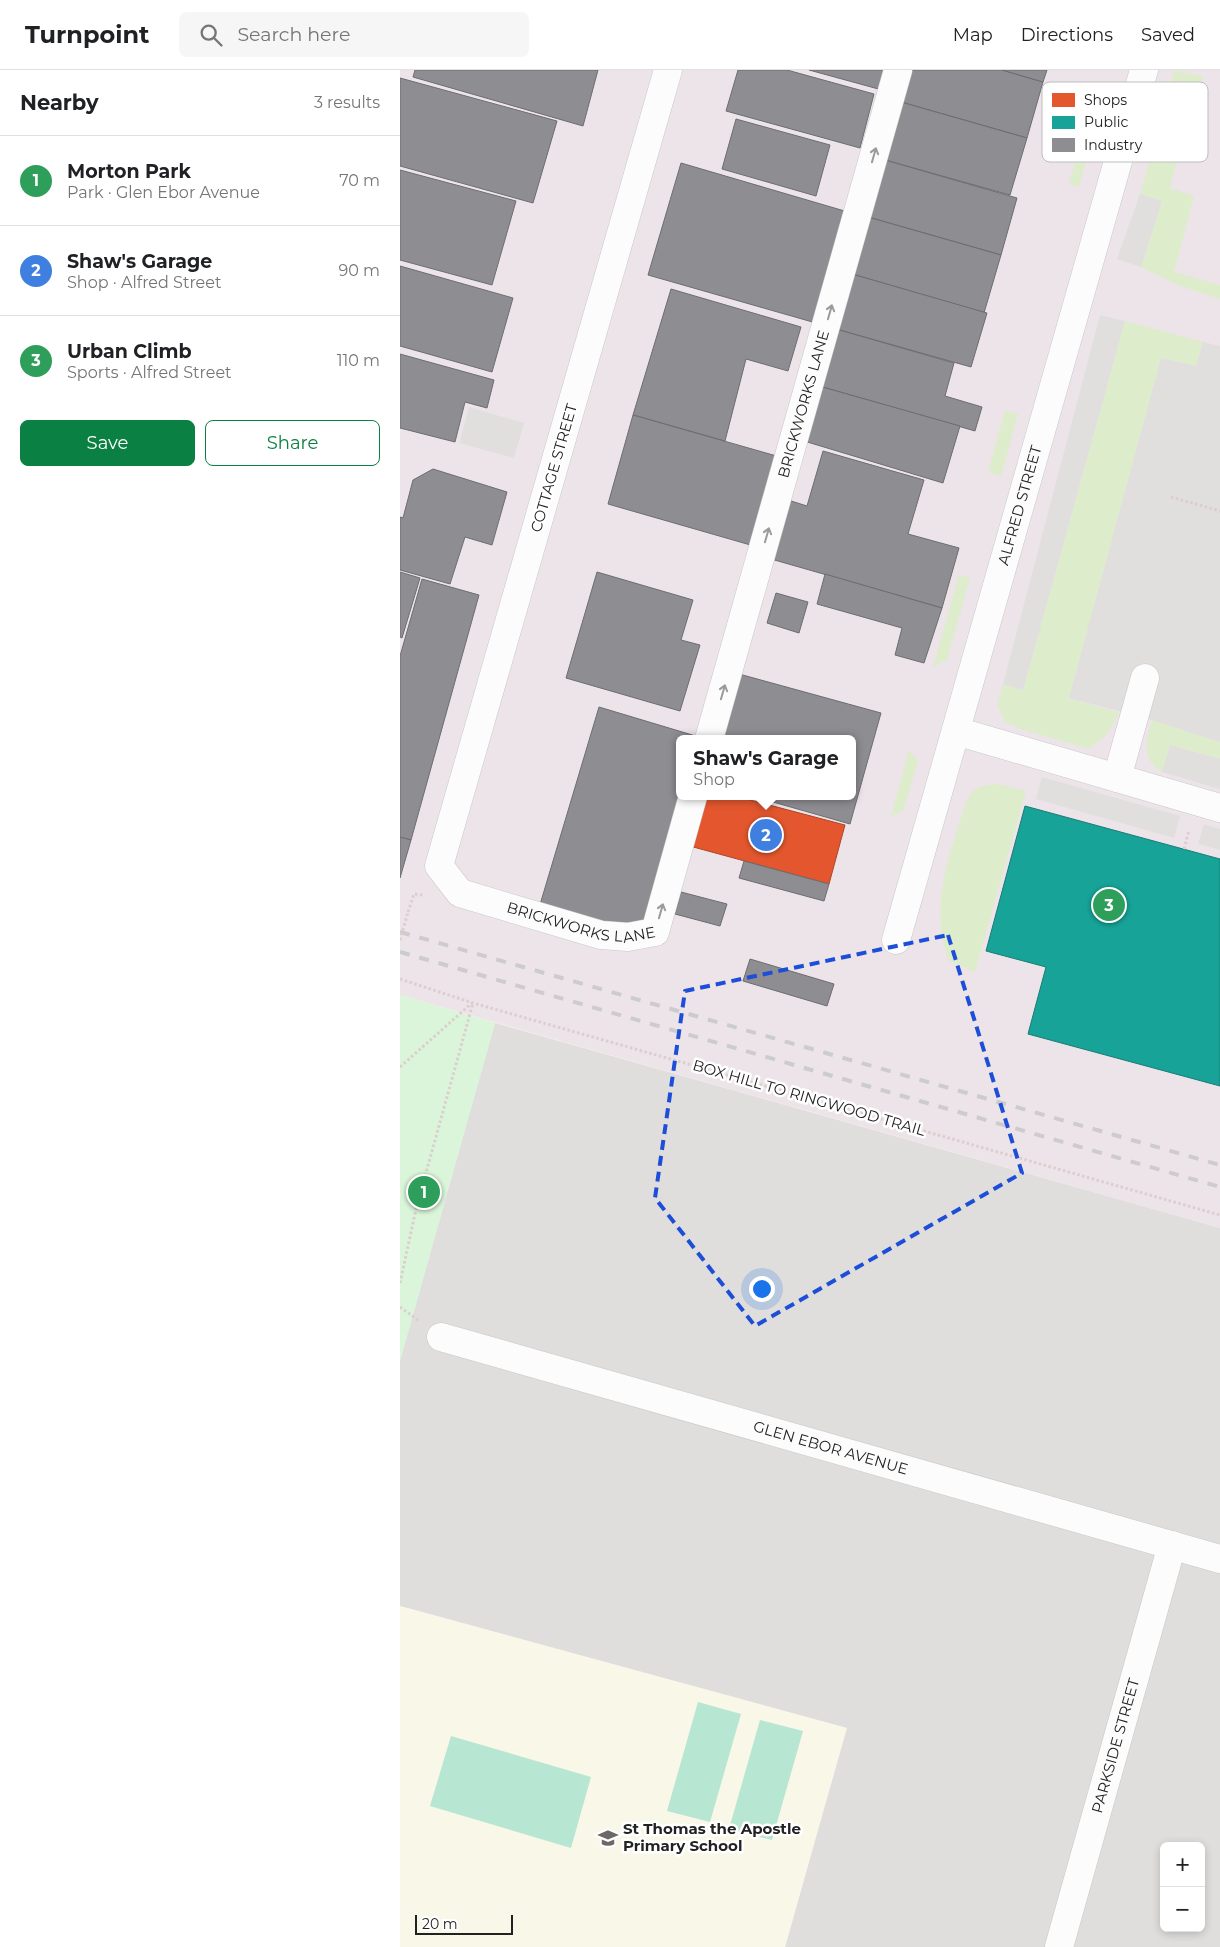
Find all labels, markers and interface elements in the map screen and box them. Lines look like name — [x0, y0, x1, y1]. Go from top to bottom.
search box — [179, 12, 529, 57]
text: Turnpoint — [25, 20, 149, 49]
icon: search — [197, 21, 225, 49]
text: Search here — [237, 23, 350, 46]
text: Map — [953, 24, 993, 46]
text: Directions — [1021, 24, 1113, 46]
text: Saved — [1141, 24, 1195, 46]
legend — [1042, 82, 1208, 162]
text: Nearby — [20, 90, 99, 115]
text: Shops — [1084, 91, 1127, 109]
text: 3 results — [314, 93, 380, 112]
text: Public — [1084, 113, 1128, 131]
text: Industry — [1084, 136, 1143, 154]
one-way arrow — [870, 148, 880, 164]
text: Morton Park — [67, 160, 191, 183]
text: 1 — [33, 171, 39, 190]
text: 70 m — [339, 171, 380, 190]
text: Park · Glen Ebor Avenue — [67, 183, 260, 202]
text: Shaw's Garage — [67, 250, 212, 273]
text: 2 — [31, 261, 41, 280]
text: 90 m — [338, 261, 380, 280]
text: Shop · Alfred Street — [67, 273, 221, 292]
one-way arrow — [826, 304, 835, 320]
street label: BRICKWORKS LANE — [773, 328, 833, 480]
text: Urban Climb — [67, 340, 192, 363]
text: 3 — [31, 351, 41, 370]
text: 110 m — [337, 351, 380, 370]
text: Sports · Alfred Street — [67, 363, 232, 382]
street label: COTTAGE STREET — [526, 401, 581, 534]
button: Save — [20, 420, 195, 466]
button: Share — [205, 420, 380, 466]
street label: ALFRED STREET — [993, 443, 1046, 567]
one-way arrow — [762, 528, 772, 544]
one-way arrow — [718, 684, 728, 700]
popup — [676, 735, 856, 800]
text: Shaw's Garage — [693, 747, 839, 770]
text: Shop — [693, 770, 735, 789]
pin: 2 — [750, 816, 782, 854]
pin: 3 — [1093, 886, 1125, 924]
street label: BRICKWORKS LANE — [505, 897, 657, 947]
one-way arrow — [657, 903, 666, 919]
street label: BOX HILL TO RINGWOOD TRAIL — [691, 1055, 928, 1140]
pin: 1 — [408, 1173, 440, 1211]
your location — [749, 1276, 775, 1302]
street label: GLEN EBOR AVENUE — [751, 1416, 910, 1479]
street label: PARKSIDE STREET — [1087, 1676, 1143, 1815]
place label: St Thomas the Apostle Primary School — [623, 1819, 801, 1855]
school or university icon: St Thomas the Apostle Primary School — [597, 1827, 619, 1849]
map controls — [1160, 1842, 1205, 1932]
button: + — [1160, 1842, 1205, 1887]
button: − — [1160, 1887, 1205, 1932]
scale bar — [415, 1912, 512, 1935]
text: 20 m — [422, 1915, 458, 1933]

